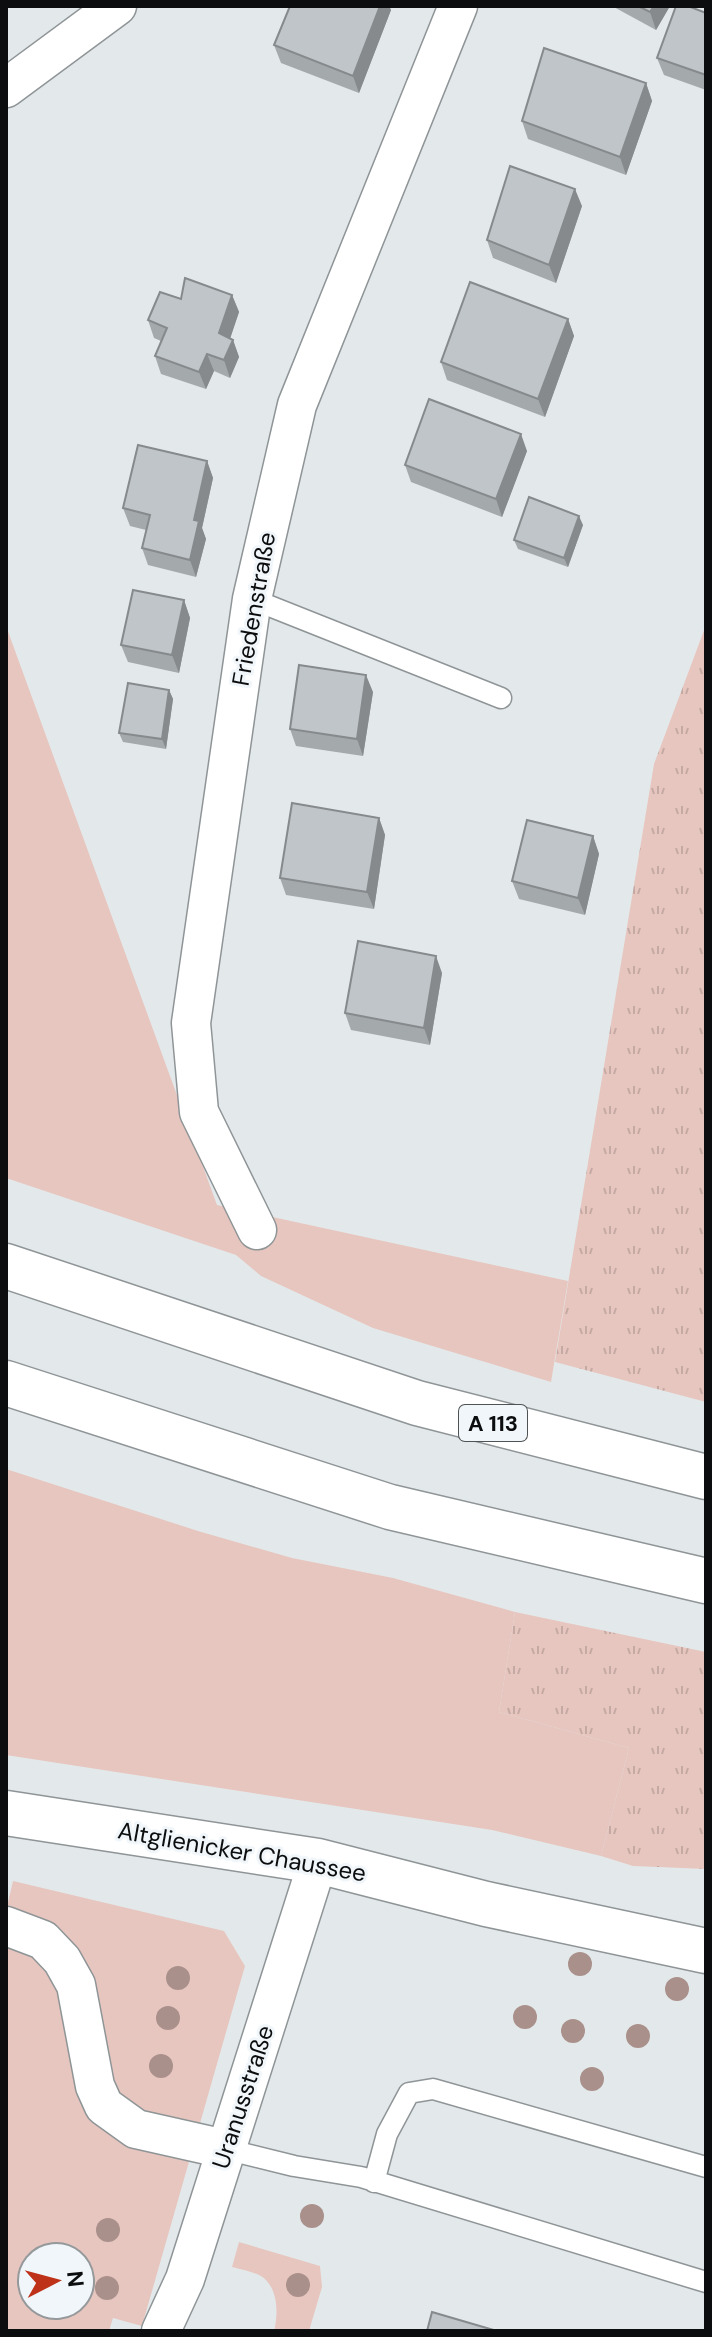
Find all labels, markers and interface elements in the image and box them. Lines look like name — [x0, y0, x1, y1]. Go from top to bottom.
street label: Friedenstraße — [225, 530, 282, 688]
road number: A 113 — [459, 1405, 527, 1441]
street label: Altglienicker Chaussee — [116, 1814, 369, 1889]
street label: Uranusstraße — [205, 2021, 280, 2173]
north arrow — [16, 2241, 96, 2321]
text: N — [60, 2269, 91, 2288]

